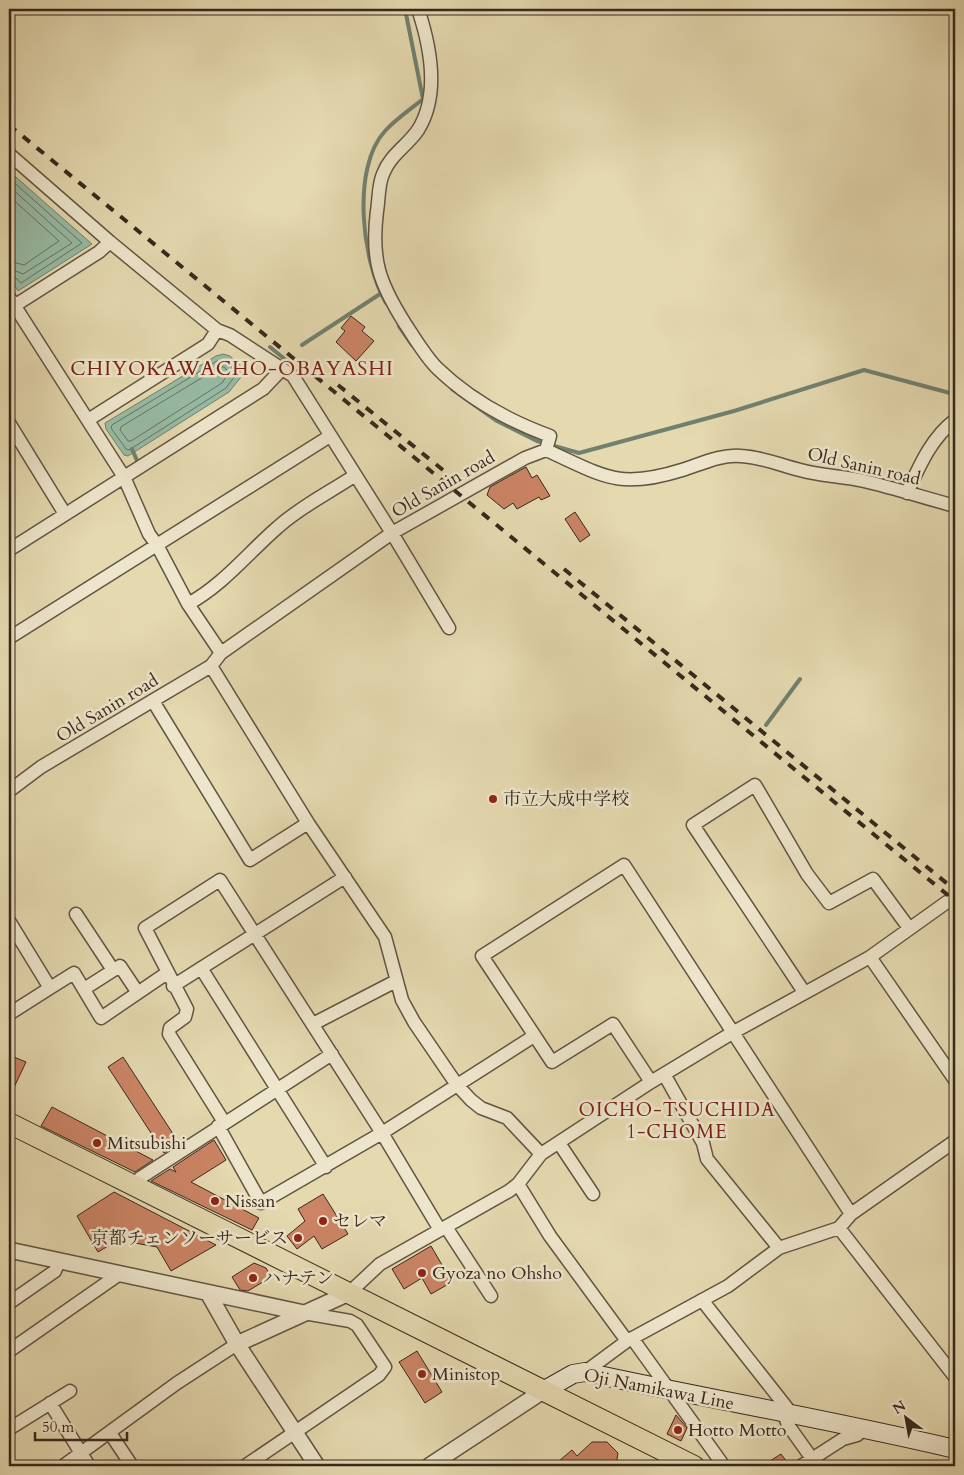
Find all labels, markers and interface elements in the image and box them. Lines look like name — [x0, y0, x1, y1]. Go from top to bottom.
district label: CHIYOKAWACHO-OBAYASHI — [70, 355, 394, 382]
street label: Old Sanin road — [805, 441, 923, 492]
street label: Old Sanin road — [387, 445, 500, 524]
street label: Old Sanin road — [51, 668, 163, 749]
place label: 市立大成中学校 — [503, 787, 629, 812]
marker: 市立大成中学校 — [487, 793, 499, 805]
district label: OICHO-TSUCHIDA 1-CHOME — [578, 1097, 776, 1145]
place label: Mitsubishi — [107, 1131, 186, 1156]
marker: Mitsubishi — [91, 1137, 103, 1149]
place label: Nissan — [225, 1189, 276, 1214]
marker: Nissan — [209, 1195, 221, 1207]
place label: セレマ — [333, 1209, 387, 1234]
marker: セレマ — [317, 1215, 329, 1227]
place label: 京都チェンソーサービス — [91, 1226, 288, 1251]
marker: 京都チェンソーサービス — [292, 1232, 304, 1244]
place label: Gyoza no Ohsho — [432, 1261, 562, 1286]
place label: ハナテン — [263, 1266, 334, 1291]
marker: Gyoza no Ohsho — [416, 1267, 428, 1279]
marker: ハナテン — [247, 1272, 259, 1284]
place label: Ministop — [432, 1362, 500, 1387]
street label: Oji Namikawa Line — [582, 1363, 736, 1416]
marker: Ministop — [416, 1368, 428, 1380]
north arrow — [882, 1392, 932, 1442]
text: N — [889, 1396, 910, 1419]
scale bar — [35, 1410, 128, 1442]
text: 50 m — [42, 1417, 74, 1437]
place label: Hotto Motto — [688, 1418, 787, 1443]
marker: Hotto Motto — [672, 1424, 684, 1436]

